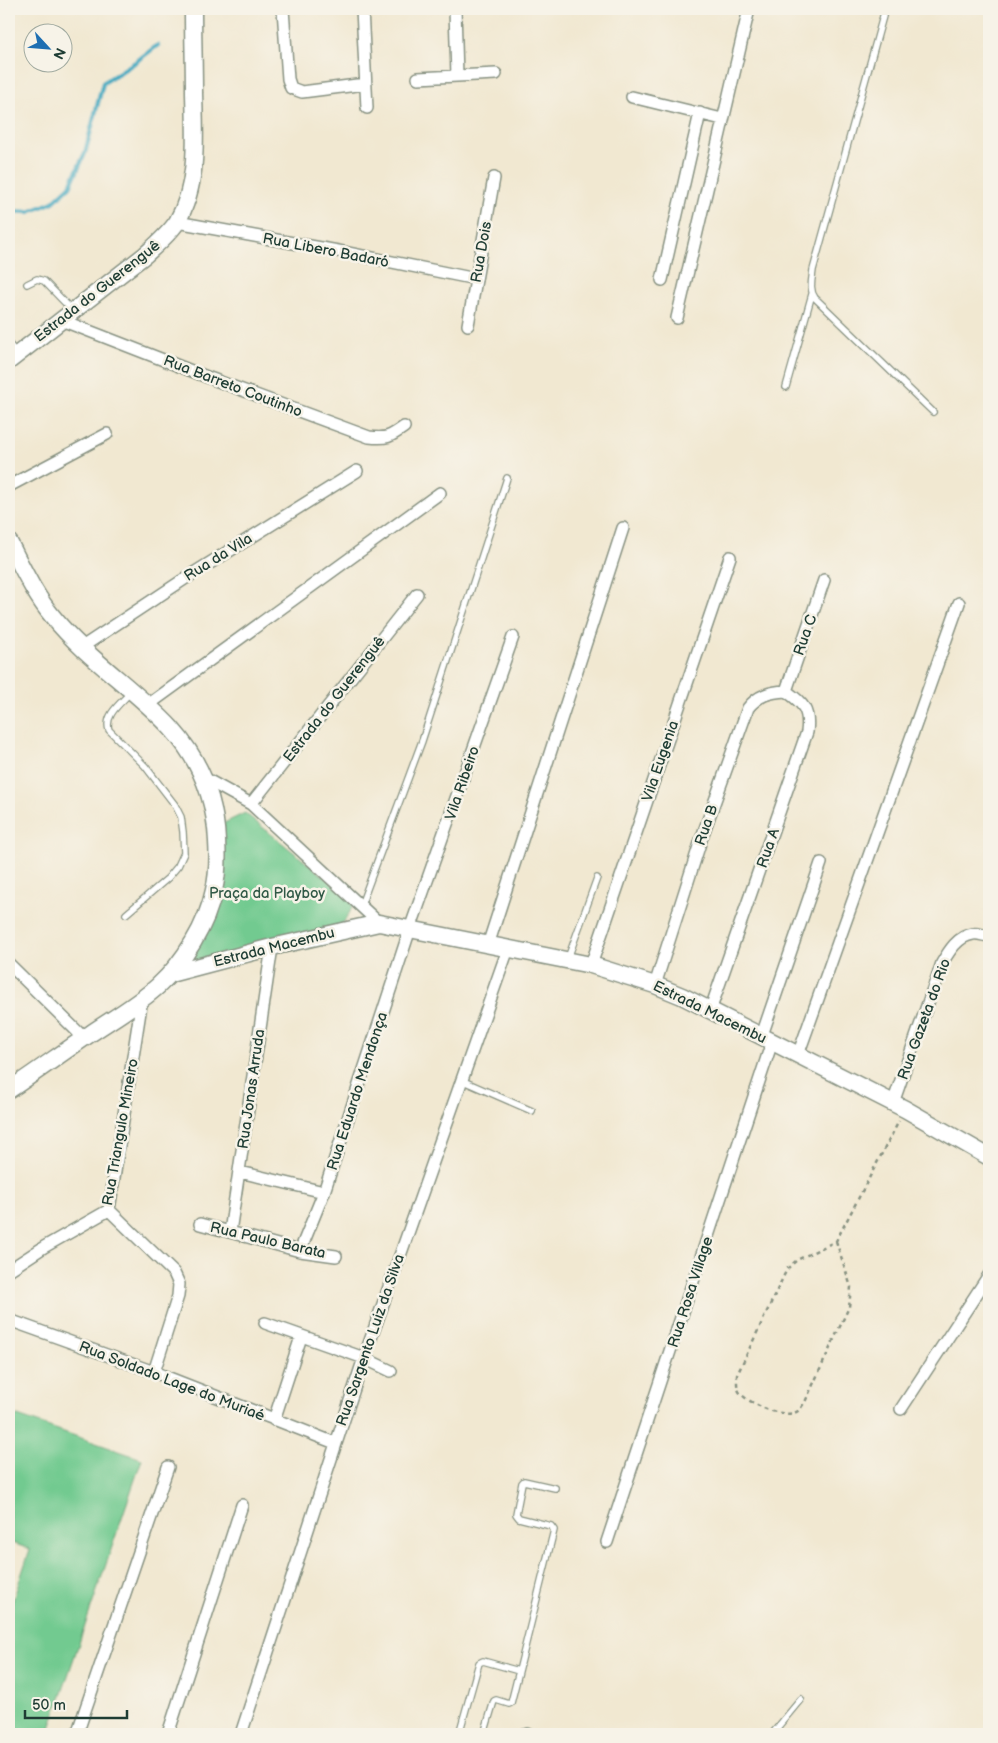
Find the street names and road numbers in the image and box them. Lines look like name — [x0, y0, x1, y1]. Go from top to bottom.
street label: Rua Dois — [467, 219, 496, 284]
street label: Rua Libero Badaró — [261, 229, 391, 272]
street label: Estrada do Guerenguê — [30, 236, 164, 347]
street label: Rua Barreto Coutinho — [161, 351, 305, 422]
street label: Rua da Vila — [181, 529, 256, 586]
street label: Rua C — [790, 612, 821, 658]
street label: Estrada do Guerenguê — [279, 632, 390, 766]
street label: Vila Eugenia — [638, 718, 683, 804]
street label: Vila Ribeiro — [441, 744, 484, 823]
street label: Rua B — [691, 802, 722, 848]
street label: Rua A — [753, 825, 784, 871]
street label: Estrada Macembu — [212, 923, 337, 972]
street label: Rua Gazeta do Rio — [894, 956, 955, 1082]
street label: Estrada Macembu — [650, 977, 770, 1048]
street label: Rua Eduardo Mendonça — [323, 1010, 392, 1173]
street label: Rua Jonas Arruda — [234, 1028, 269, 1150]
street label: Rua Triangulo Mineiro — [98, 1057, 143, 1207]
street label: Rua Paulo Barata — [208, 1218, 328, 1263]
street label: Rua Rosa Village — [664, 1234, 717, 1350]
street label: Rua Sargento Luiz da Silva — [332, 1252, 409, 1429]
street label: Rua Soldado Lage do Muriaé — [76, 1337, 267, 1426]

